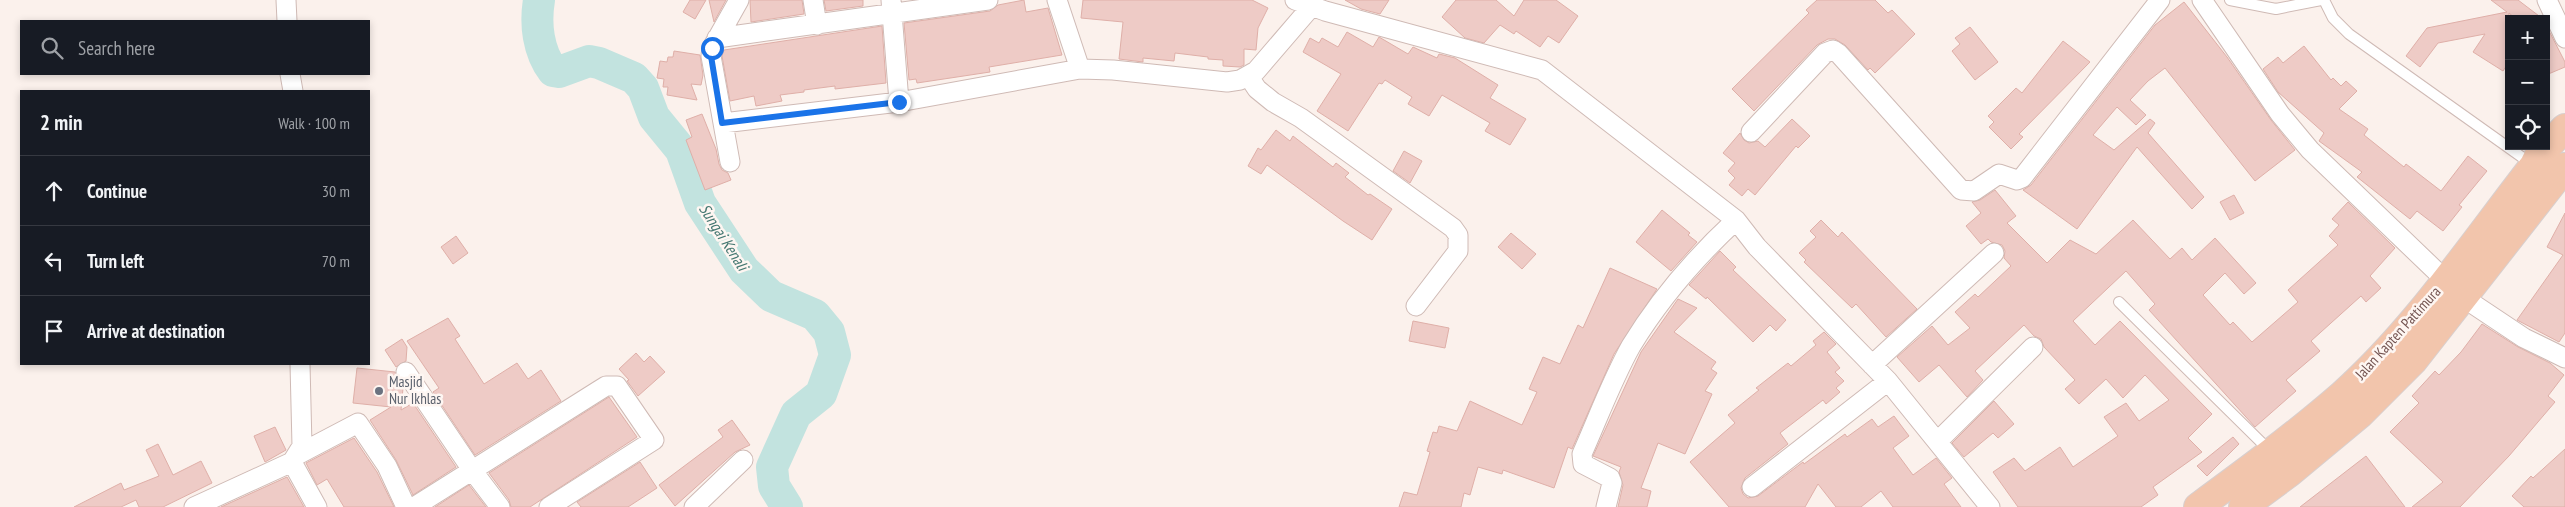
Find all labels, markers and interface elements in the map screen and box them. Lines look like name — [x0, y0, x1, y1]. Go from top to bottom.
map controls — [2505, 15, 2550, 150]
button: + — [2505, 15, 2550, 60]
search box — [20, 20, 370, 75]
icon: search — [38, 34, 66, 62]
text: Search here — [78, 36, 155, 60]
route start — [701, 37, 724, 60]
button: − — [2505, 60, 2550, 105]
route end — [888, 91, 911, 114]
button: locate — [2505, 105, 2550, 150]
text: 2 min — [40, 109, 82, 136]
text: Walk · 100 m — [278, 113, 350, 133]
icon: ahead — [40, 177, 68, 205]
text: Continue — [87, 179, 147, 203]
text: 30 m — [322, 181, 350, 201]
water label: Sungai Kenali — [695, 200, 754, 276]
icon: left — [40, 247, 68, 275]
text: Turn left — [87, 249, 144, 273]
text: 70 m — [322, 251, 350, 271]
street label: Jalan Kapten Pattimura — [2350, 282, 2444, 384]
icon: arrive — [40, 317, 68, 345]
text: Arrive at destination — [87, 319, 225, 343]
place label: Masjid Nur Ikhlas — [389, 372, 441, 408]
marker: Masjid Nur Ikhlas — [373, 385, 385, 397]

